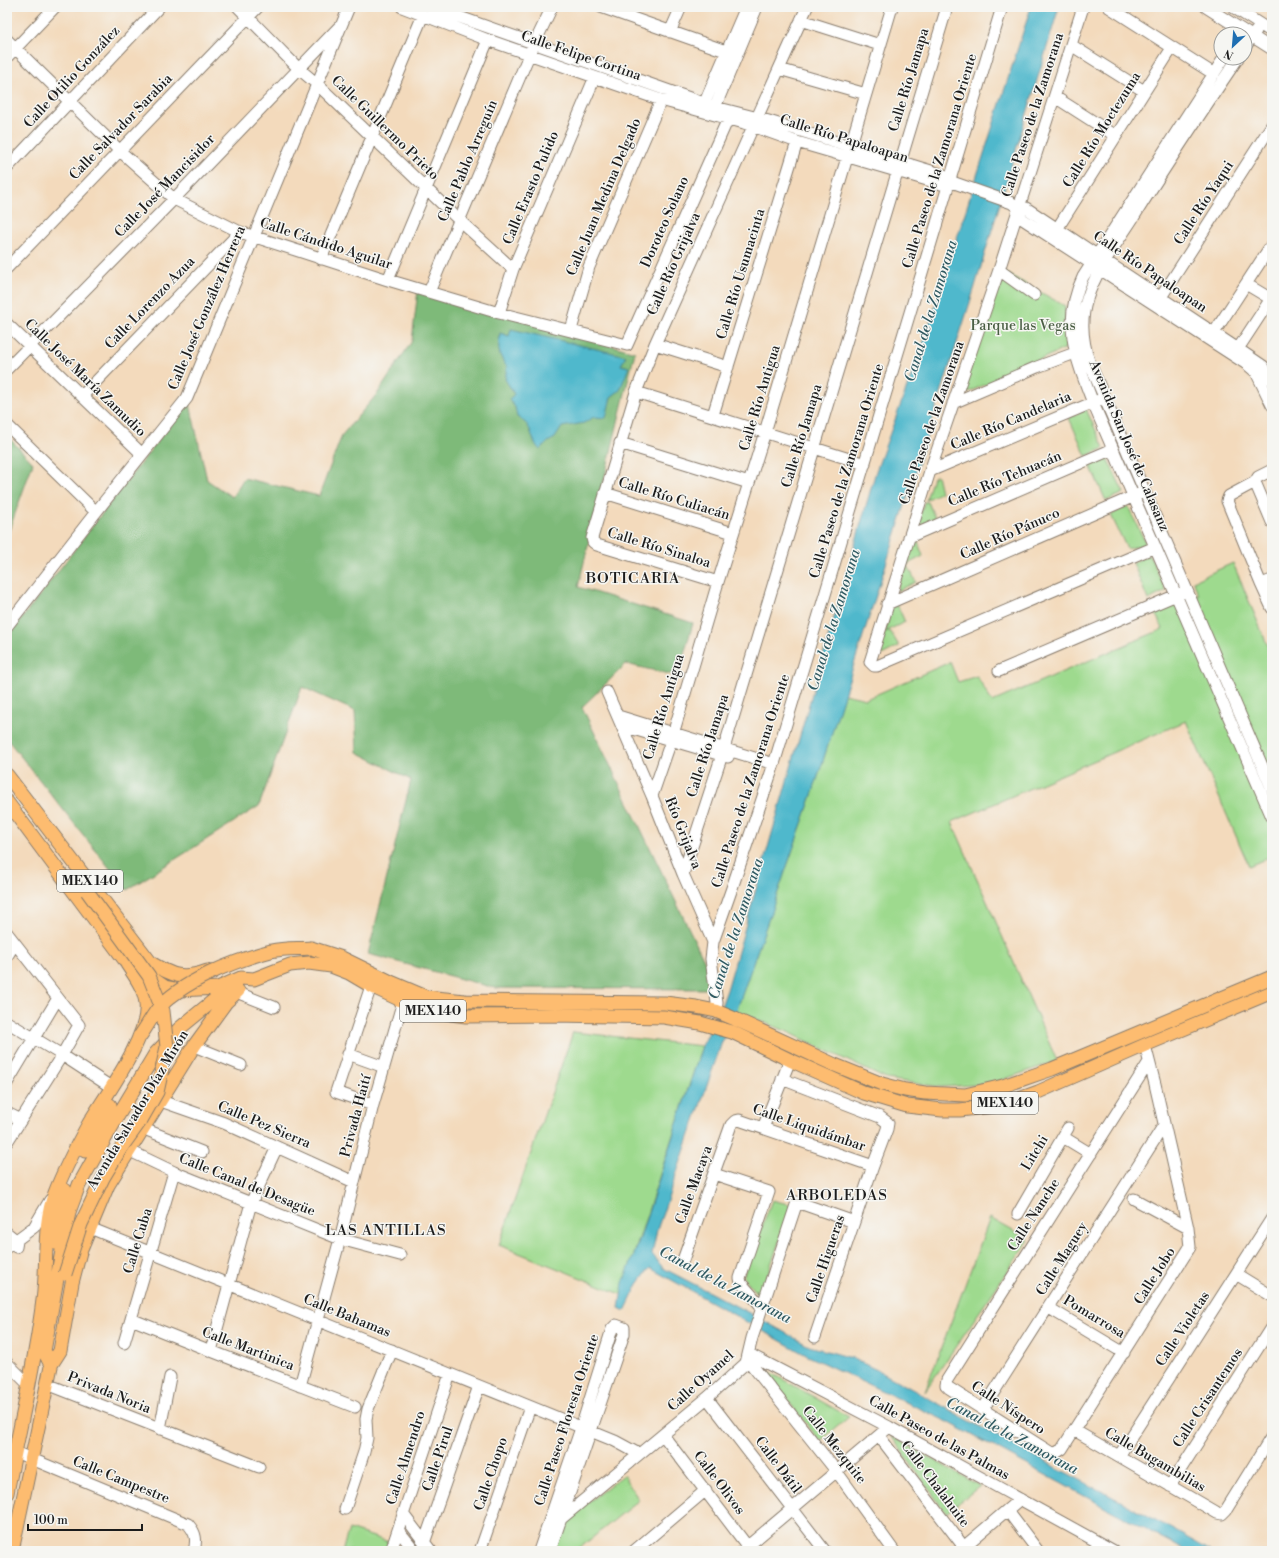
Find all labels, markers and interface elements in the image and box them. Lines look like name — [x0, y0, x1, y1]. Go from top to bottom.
street label: Calle Otilio González — [20, 22, 124, 132]
street label: Calle Río Jamapa — [885, 25, 934, 134]
north arrow — [1213, 26, 1253, 66]
street label: Calle Felipe Cortina — [518, 27, 644, 85]
street label: Calle Paseo de la Zamorana — [998, 30, 1068, 199]
text: N — [1222, 46, 1236, 62]
street label: Calle Paseo de la Zamorana Oriente — [899, 51, 981, 271]
street label: Calle Río Moctezuma — [1059, 68, 1145, 191]
street label: Calle Salvador Sarabia — [66, 69, 177, 184]
street label: Calle Guillermo Prieto — [327, 72, 443, 184]
street label: Calle Pablo Arreguín — [434, 97, 502, 225]
street label: Calle Río Papaloapan — [777, 111, 911, 167]
street label: Calle Juan Medina Delgado — [563, 115, 646, 279]
street label: Calle Erasto Pulido — [499, 128, 563, 248]
street label: Calle José Mancisidor — [111, 130, 219, 242]
street label: Calle Río Yaqui — [1170, 157, 1238, 248]
street label: Doroteo Solano — [637, 173, 693, 271]
street label: Calle Río Usumacinta — [713, 206, 770, 342]
street label: Calle Río Grijalva — [643, 209, 705, 318]
street label: Calle Cándido Aguilar — [257, 214, 395, 274]
street label: Calle José González Herrera — [164, 222, 250, 393]
street label: Calle Río Papaloapan — [1090, 227, 1211, 317]
water label: Canal de la Zamorana — [900, 237, 962, 384]
street label: Calle Lorenzo Azua — [101, 252, 200, 353]
street label: Calle José María Zamudio — [20, 315, 150, 441]
park label: Parque las Vegas — [970, 317, 1076, 335]
street label: Calle Paseo de la Zamorana — [896, 338, 969, 507]
street label: Calle Río Antigua — [735, 342, 785, 453]
street label: Avenida San José de Calasanz — [1084, 357, 1173, 534]
street label: Calle Paseo de la Zamorana Oriente — [806, 361, 888, 581]
street label: Calle Río Jamapa — [778, 381, 827, 490]
street label: Calle Río Candelaria — [948, 387, 1075, 455]
street label: Calle Río Tehuacán — [946, 447, 1065, 511]
street label: Calle Río Culiacán — [616, 473, 733, 525]
street label: Calle Río Pánuco — [957, 504, 1063, 564]
street label: Calle Río Sinaloa — [605, 524, 714, 573]
water label: Canal de la Zamorana — [803, 546, 865, 693]
district label: BOTICARIA — [585, 569, 680, 588]
street label: Calle Río Antigua — [639, 651, 689, 762]
street label: Calle Paseo de la Zamorana Oriente — [708, 672, 794, 890]
street label: Calle Río Jamapa — [683, 691, 733, 800]
street label: Río Grijalva — [660, 794, 706, 872]
water label: Canal de la Zamorana — [704, 855, 768, 1002]
road number: MEX 140 — [57, 870, 123, 892]
road number: MEX 140 — [400, 1000, 466, 1022]
street label: Avenida Salvador Díaz Mirón — [83, 1026, 193, 1194]
street label: Privada Haití — [336, 1071, 376, 1159]
road number: MEX 140 — [972, 1092, 1038, 1114]
street label: Calle Pez Sierra — [215, 1097, 314, 1153]
street label: Calle Liquidámbar — [750, 1100, 868, 1156]
street label: Litchi — [1017, 1132, 1053, 1174]
street label: Calle Macaya — [671, 1142, 717, 1227]
street label: Calle Canal de Desagüe — [176, 1149, 318, 1221]
street label: Calle Nanche — [1004, 1175, 1064, 1255]
district label: ARBOLEDAS — [785, 1186, 888, 1205]
street label: Calle Cuba — [120, 1205, 157, 1276]
street label: Calle Higueras — [802, 1212, 850, 1306]
street label: Calle Maguey — [1032, 1219, 1092, 1299]
district label: LAS ANTILLAS — [325, 1221, 447, 1240]
water label: Canal de la Zamorana — [656, 1242, 795, 1328]
street label: Calle Jobo — [1130, 1244, 1180, 1308]
street label: Calle Violetas — [1152, 1288, 1214, 1370]
street label: Calle Bahamas — [301, 1290, 393, 1342]
street label: Pomarrosa — [1060, 1291, 1129, 1343]
street label: Calle Martinica — [199, 1323, 298, 1375]
street label: Calle Paseo Floresta Oriente — [531, 1332, 603, 1508]
street label: Calle Crisantemos — [1169, 1345, 1247, 1451]
street label: Calle Oyamel — [664, 1346, 738, 1416]
street label: Privada Noria — [65, 1368, 154, 1418]
street label: Calle Níspero — [967, 1377, 1049, 1439]
street label: Calle Paseo de las Palmas — [865, 1392, 1013, 1484]
water label: Canal de la Zamorana — [943, 1393, 1082, 1479]
street label: Calle Mezquite — [798, 1402, 870, 1488]
street label: Calle Almendro — [382, 1408, 430, 1507]
street label: Calle Pirul — [418, 1424, 458, 1494]
street label: Calle Bugambilias — [1101, 1424, 1209, 1496]
street label: Calle Dátil — [751, 1433, 805, 1497]
street label: Calle Chopo — [470, 1435, 512, 1513]
street label: Calle Chalahuite — [897, 1437, 973, 1531]
street label: Calle Olivos — [689, 1448, 749, 1518]
street label: Calle Campestre — [70, 1452, 172, 1508]
scale bar — [28, 1506, 142, 1532]
text: 100 m — [34, 1513, 68, 1528]

